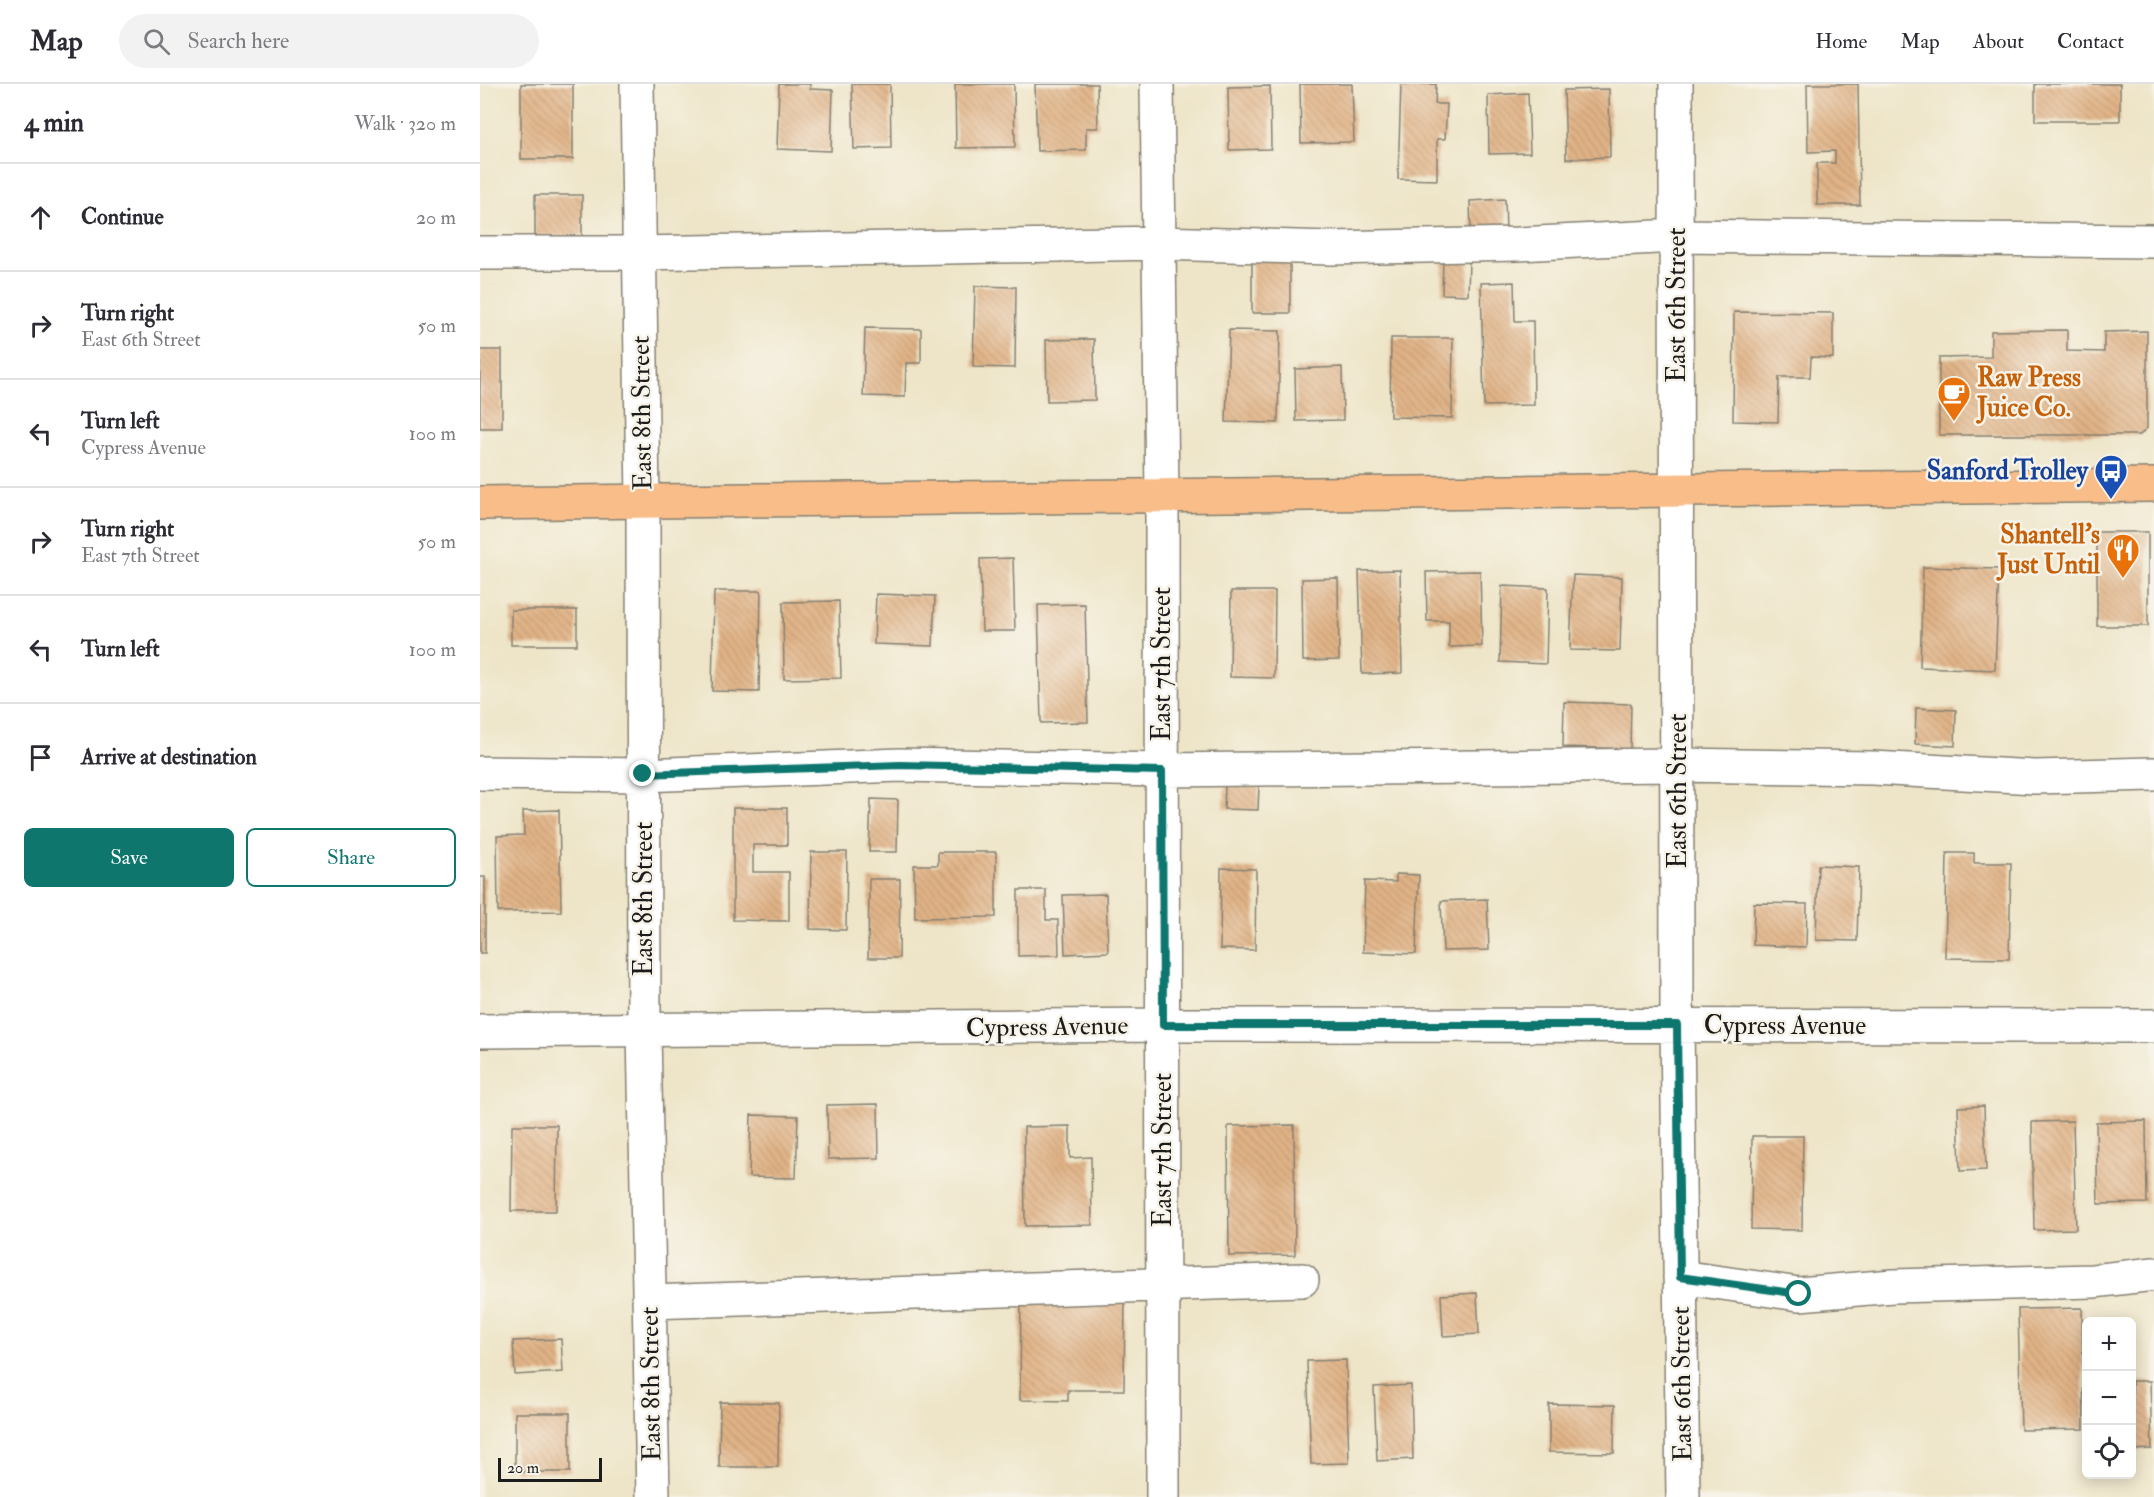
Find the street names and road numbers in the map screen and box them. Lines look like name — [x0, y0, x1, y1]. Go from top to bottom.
street label: East 6th Street — [1661, 227, 1693, 383]
street label: East 8th Street — [625, 335, 659, 491]
street label: East 7th Street — [1146, 587, 1178, 741]
street label: East 6th Street — [1662, 713, 1694, 869]
street label: East 8th Street — [628, 822, 660, 976]
street label: Cypress Avenue — [966, 1010, 1129, 1045]
street label: Cypress Avenue — [1704, 1010, 1866, 1043]
street label: East 7th Street — [1147, 1073, 1179, 1227]
street label: East 8th Street — [634, 1306, 668, 1462]
street label: East 6th Street — [1665, 1306, 1699, 1462]

